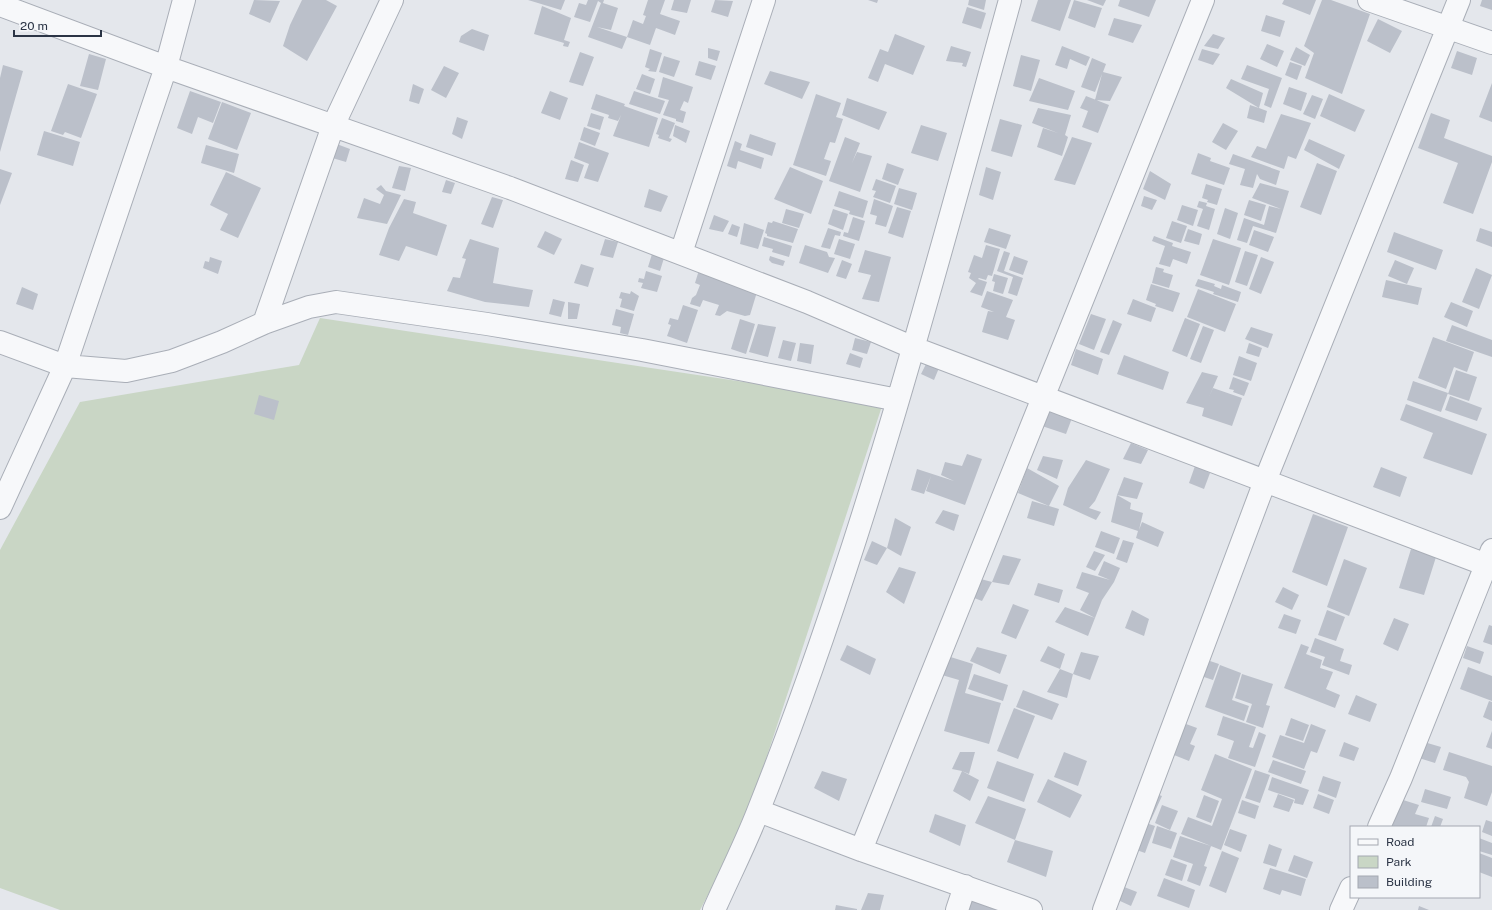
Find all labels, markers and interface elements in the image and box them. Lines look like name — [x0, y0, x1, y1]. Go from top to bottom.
scale bar — [14, 12, 101, 38]
text: 20 m — [20, 19, 48, 33]
legend — [1350, 826, 1480, 898]
text: Road — [1386, 835, 1414, 849]
text: Park — [1386, 855, 1412, 869]
text: Building — [1386, 875, 1432, 889]

